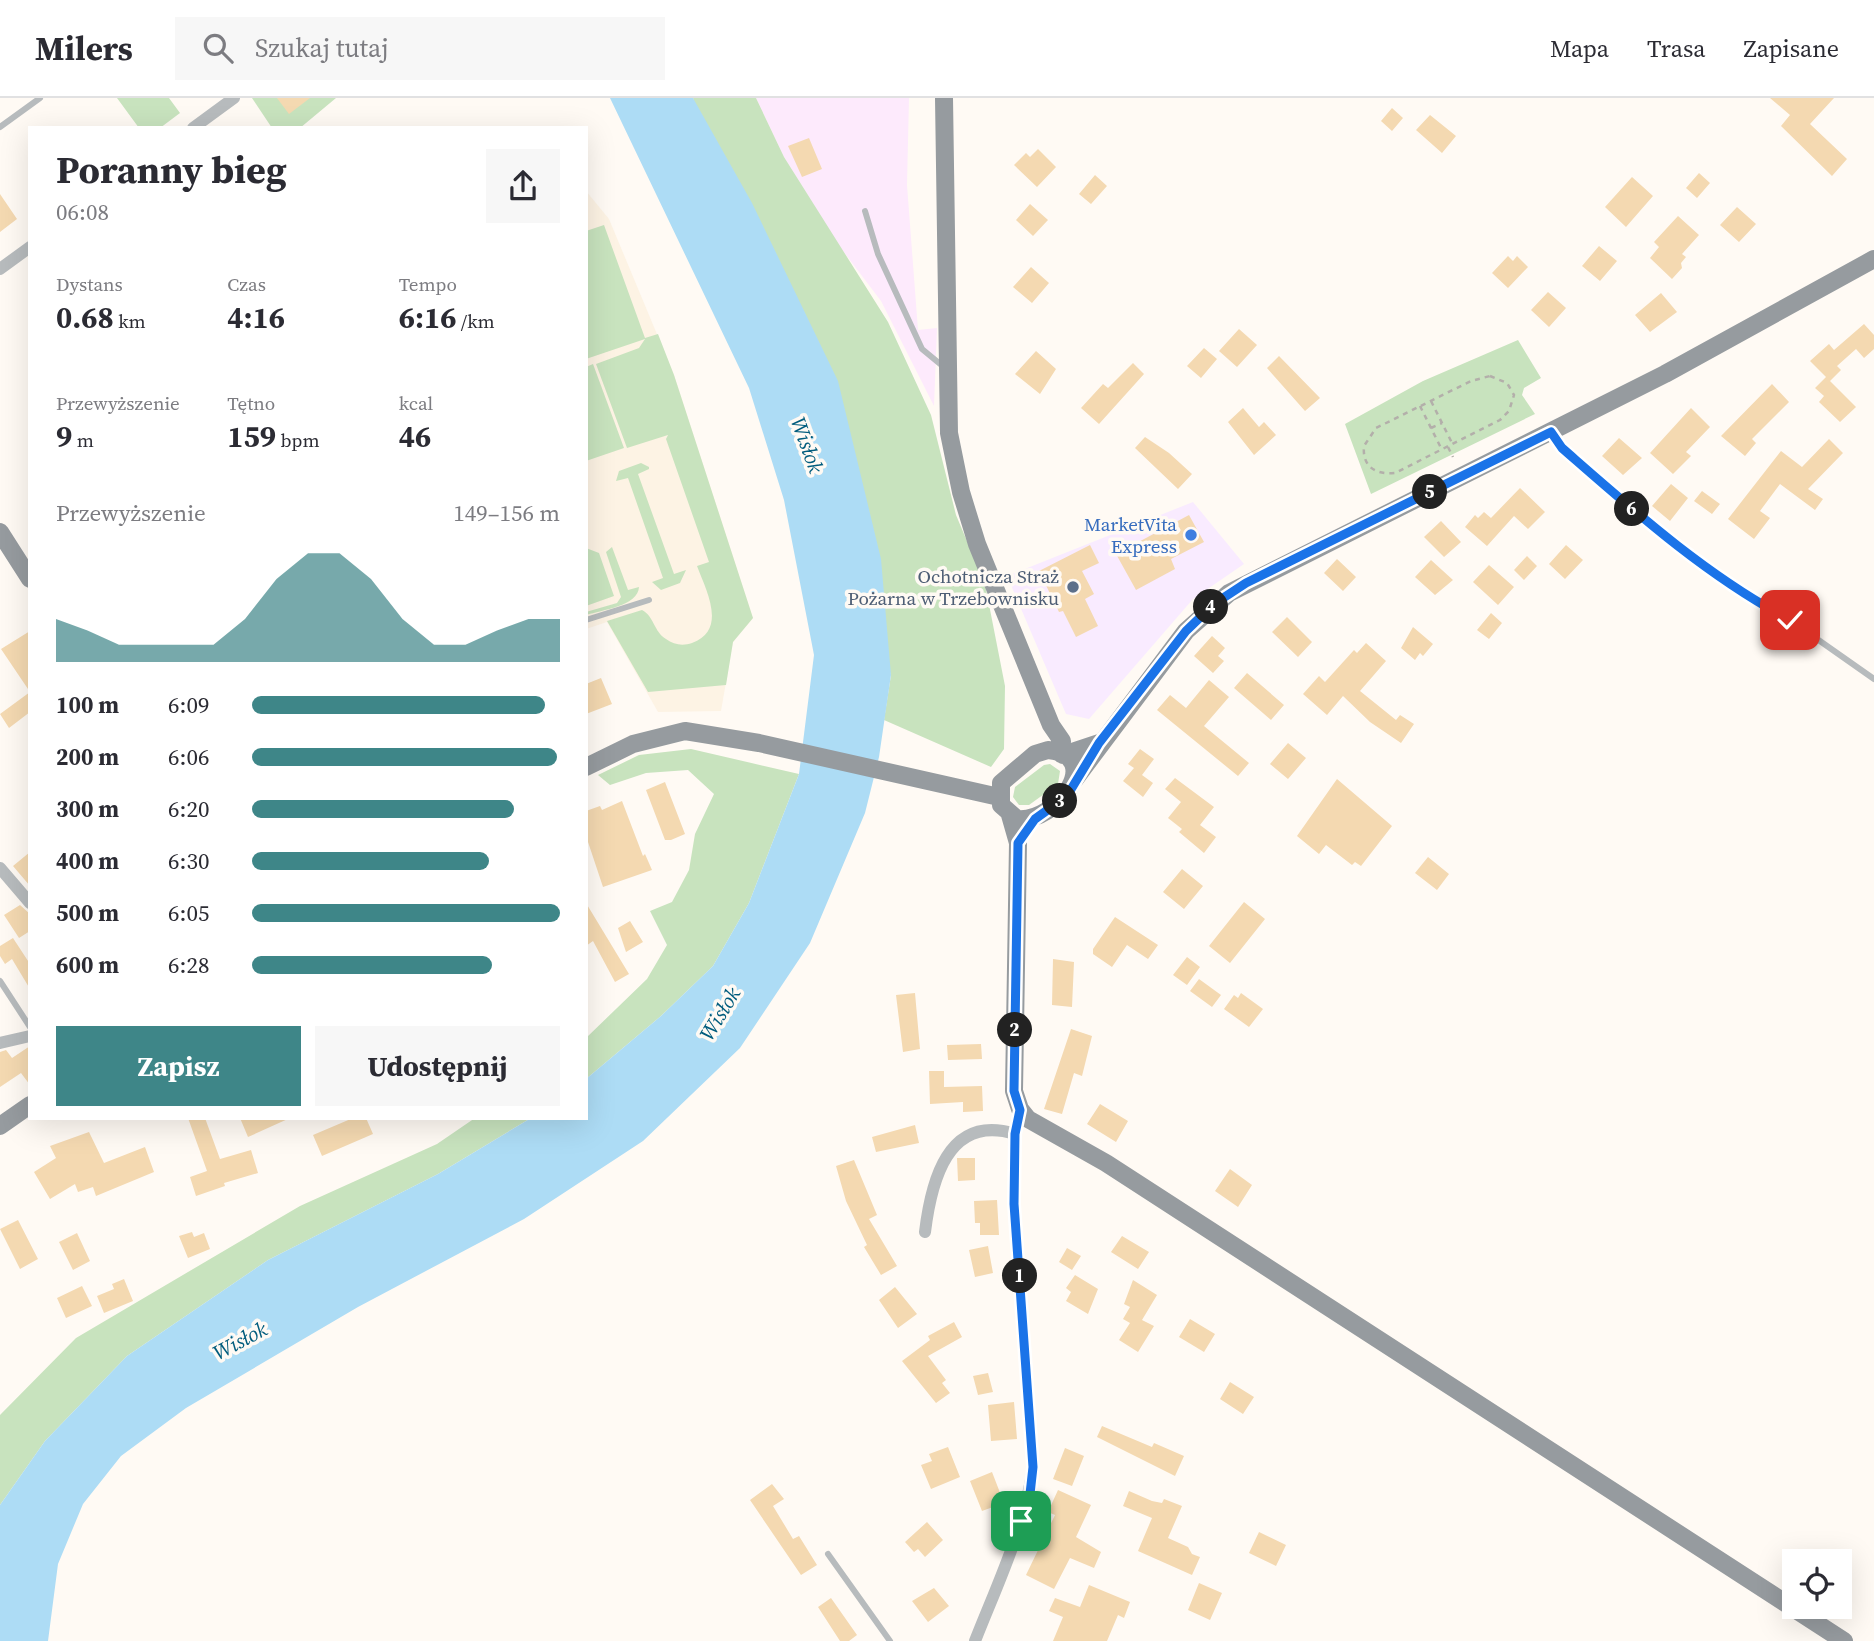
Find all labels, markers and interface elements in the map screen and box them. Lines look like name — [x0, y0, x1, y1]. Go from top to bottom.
search box — [175, 17, 665, 80]
text: Milers — [35, 26, 133, 71]
icon: search — [199, 29, 237, 67]
text: Szukaj tutaj — [255, 30, 388, 66]
text: Mapa — [1550, 32, 1609, 65]
text: Trasa — [1647, 32, 1706, 65]
text: Zapisane — [1744, 32, 1839, 65]
text: Poranny bieg — [56, 144, 287, 196]
button: share — [486, 149, 560, 223]
text: 06:08 — [56, 196, 109, 228]
text: Dystans — [56, 271, 123, 297]
text: Czas — [227, 271, 266, 297]
text: Tempo — [399, 271, 457, 297]
text: 0.68 — [56, 297, 114, 338]
text: 4:16 — [227, 297, 285, 338]
text: 6:16 — [399, 297, 456, 338]
text: km — [114, 308, 146, 334]
text: /km — [456, 308, 495, 334]
text: Przewyższenie — [56, 390, 180, 416]
text: Tętno — [227, 390, 275, 416]
text: kcal — [399, 390, 433, 416]
water label: Wisłok — [784, 413, 831, 477]
text: 9 — [56, 416, 72, 457]
text: 159 — [227, 416, 276, 457]
text: 46 — [399, 416, 431, 457]
text: m — [72, 427, 94, 453]
text: bpm — [276, 427, 320, 453]
pin: 5 — [1412, 474, 1448, 510]
text: 5 — [1424, 478, 1435, 504]
pin: 6 — [1614, 492, 1650, 526]
text: 6 — [1626, 495, 1637, 521]
text: Przewyższenie — [56, 497, 206, 529]
text: 149–156 m — [453, 497, 560, 529]
place label: MarketVita Express — [1084, 511, 1177, 559]
marker: MarketVita Express — [1183, 527, 1199, 543]
place label: Ochotnicza Straż Pożarna w Trzebownisku — [848, 563, 1059, 611]
marker: Ochotnicza Straż Pożarna w Trzebownisku — [1065, 579, 1081, 595]
pin: 4 — [1194, 589, 1228, 624]
pin — [1760, 590, 1820, 650]
text: 4 — [1205, 593, 1216, 619]
icon: check — [1771, 601, 1809, 639]
text: 100 m — [56, 689, 119, 721]
text: 6:09 — [168, 689, 209, 721]
text: 200 m — [56, 741, 119, 773]
text: 6:06 — [168, 741, 209, 773]
pin: 3 — [1042, 784, 1078, 818]
text: 3 — [1054, 787, 1065, 813]
text: 300 m — [56, 793, 119, 825]
text: 6:20 — [168, 793, 209, 825]
text: 400 m — [56, 845, 119, 877]
text: 6:30 — [168, 845, 209, 877]
text: 500 m — [56, 897, 119, 929]
text: 6:05 — [168, 897, 209, 929]
text: 600 m — [56, 949, 119, 981]
text: 6:28 — [168, 949, 209, 981]
water label: Wisłok — [692, 981, 747, 1046]
pin: 2 — [998, 1012, 1032, 1048]
text: 2 — [1009, 1016, 1020, 1042]
button: Zapisz — [56, 1026, 301, 1106]
button: Udostępnij — [315, 1026, 560, 1106]
pin: 1 — [1002, 1258, 1038, 1294]
text: 1 — [1014, 1262, 1025, 1288]
water label: Wisłok — [207, 1314, 272, 1367]
pin — [991, 1491, 1051, 1551]
icon: arrive — [1002, 1502, 1040, 1540]
map controls — [1782, 1549, 1852, 1619]
button: locate — [1782, 1549, 1852, 1619]

